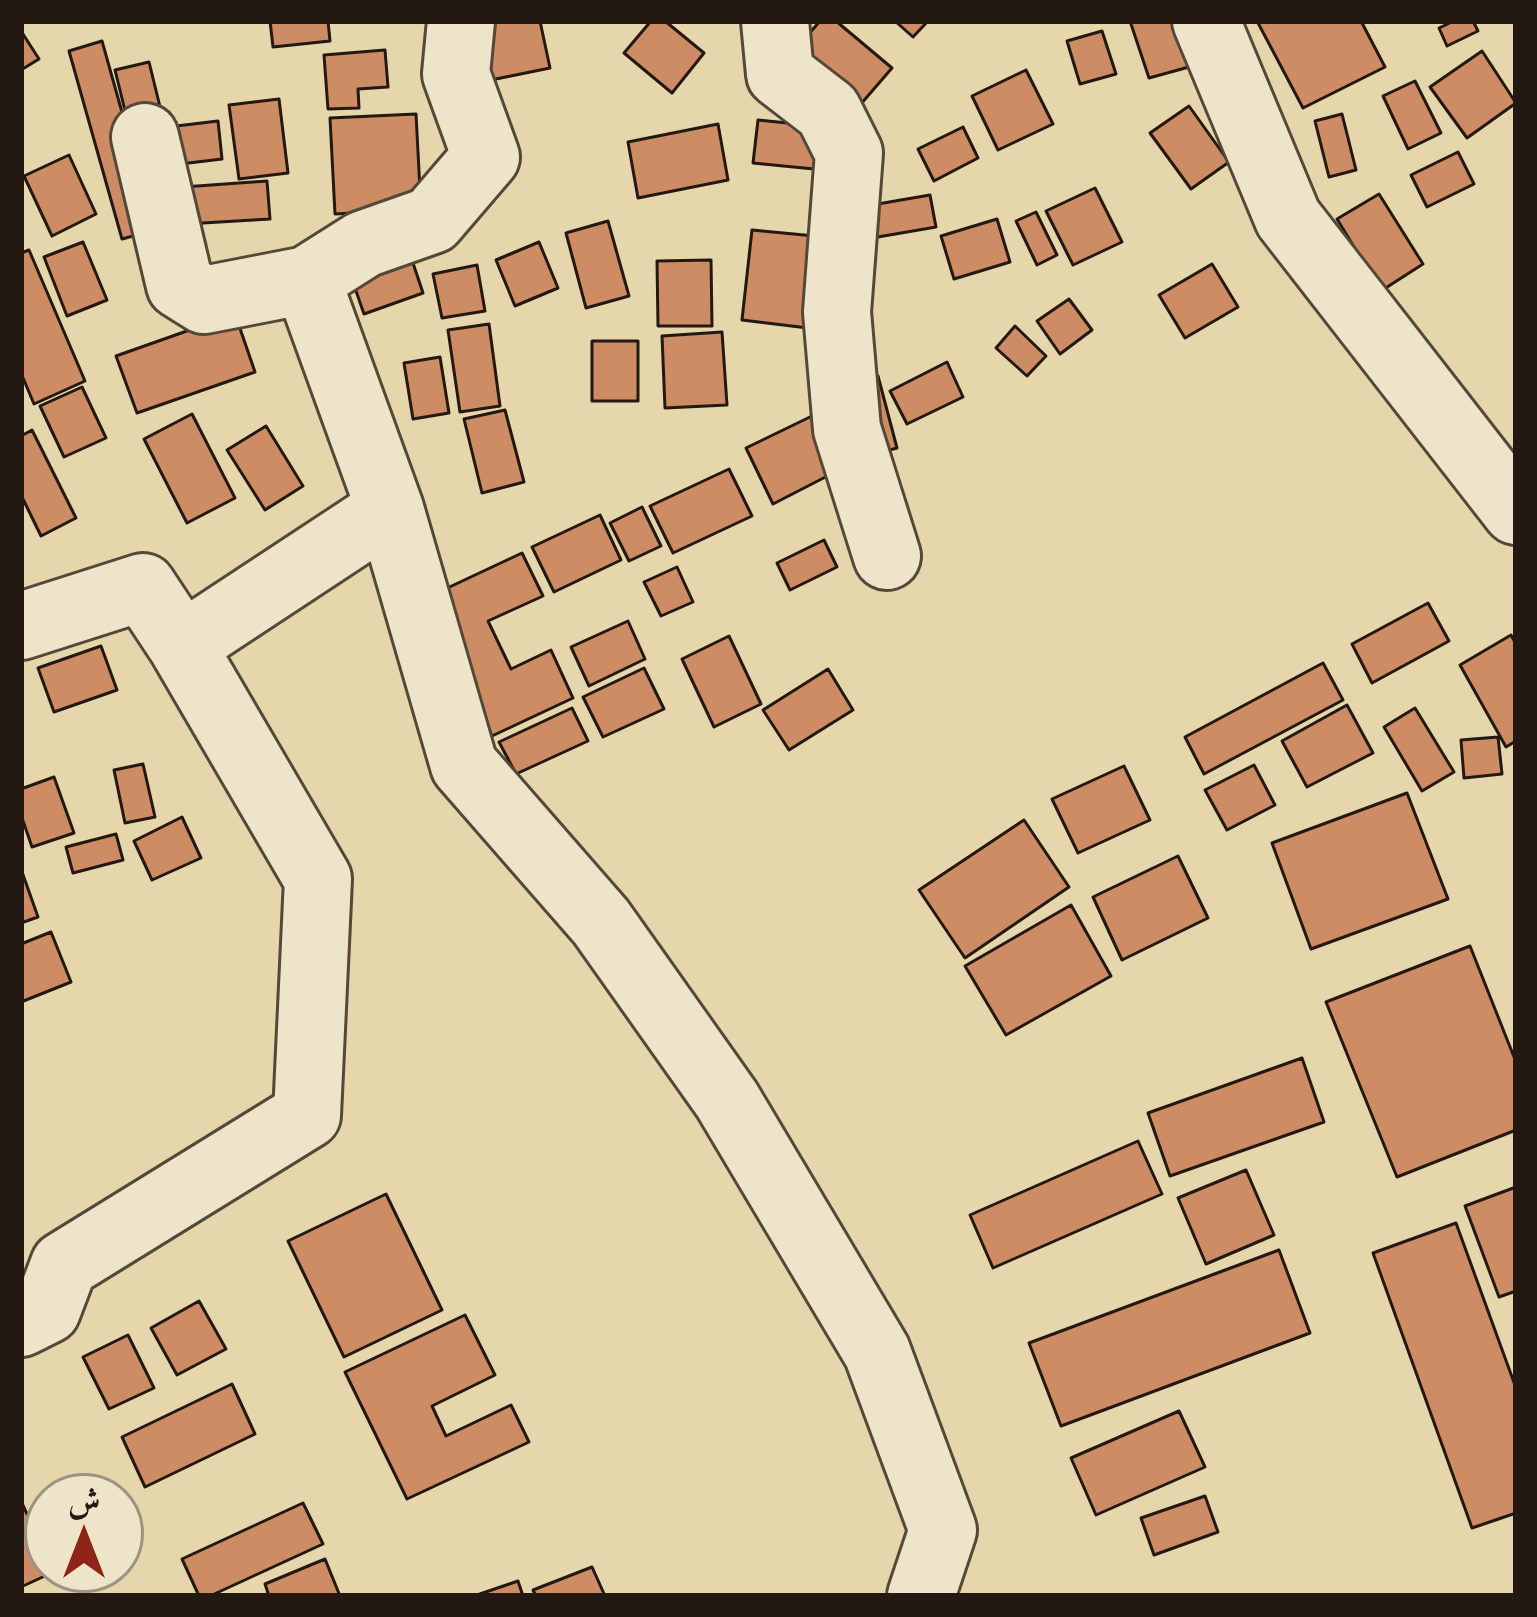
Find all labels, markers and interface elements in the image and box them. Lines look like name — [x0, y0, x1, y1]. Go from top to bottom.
north arrow — [24, 1473, 144, 1593]
text: ش — [68, 1476, 100, 1524]

